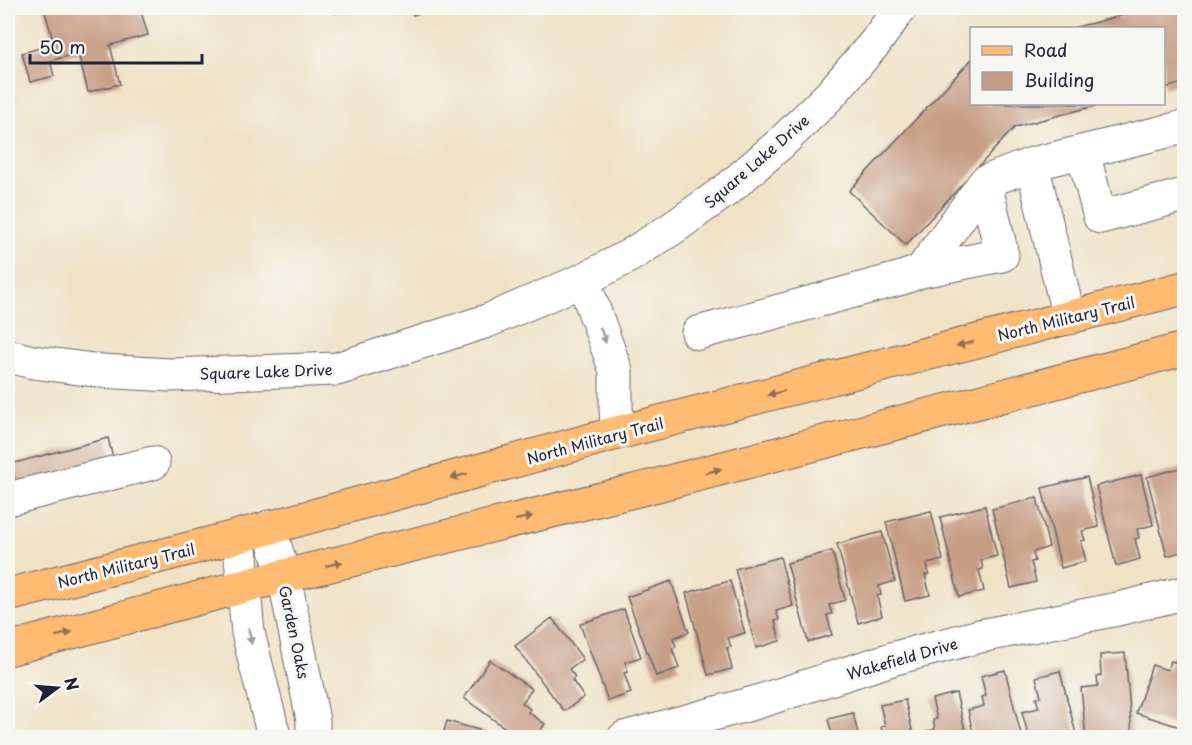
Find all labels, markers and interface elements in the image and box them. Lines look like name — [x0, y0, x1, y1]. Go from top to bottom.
scale bar — [30, 27, 202, 65]
legend — [970, 27, 1165, 105]
text: 50 m — [39, 33, 86, 60]
text: Road — [1024, 36, 1068, 63]
text: Building — [1024, 66, 1094, 93]
street label: Square Lake Drive — [698, 109, 814, 213]
street label: North Military Trail — [995, 290, 1137, 346]
one-way arrow — [598, 327, 608, 345]
one-way arrow — [956, 340, 974, 350]
street label: Square Lake Drive — [199, 357, 333, 385]
one-way arrow — [767, 388, 785, 398]
street label: North Military Trail — [524, 411, 666, 469]
one-way arrow — [704, 466, 722, 475]
one-way arrow — [450, 472, 468, 481]
one-way arrow — [514, 513, 533, 523]
street label: North Military Trail — [55, 537, 197, 593]
one-way arrow — [325, 559, 343, 569]
street label: Garden Oaks — [274, 583, 316, 681]
one-way arrow — [246, 626, 255, 645]
one-way arrow — [55, 629, 73, 638]
street label: Wakefield Drive — [844, 631, 960, 685]
north arrow — [27, 658, 87, 718]
text: N — [59, 674, 86, 693]

